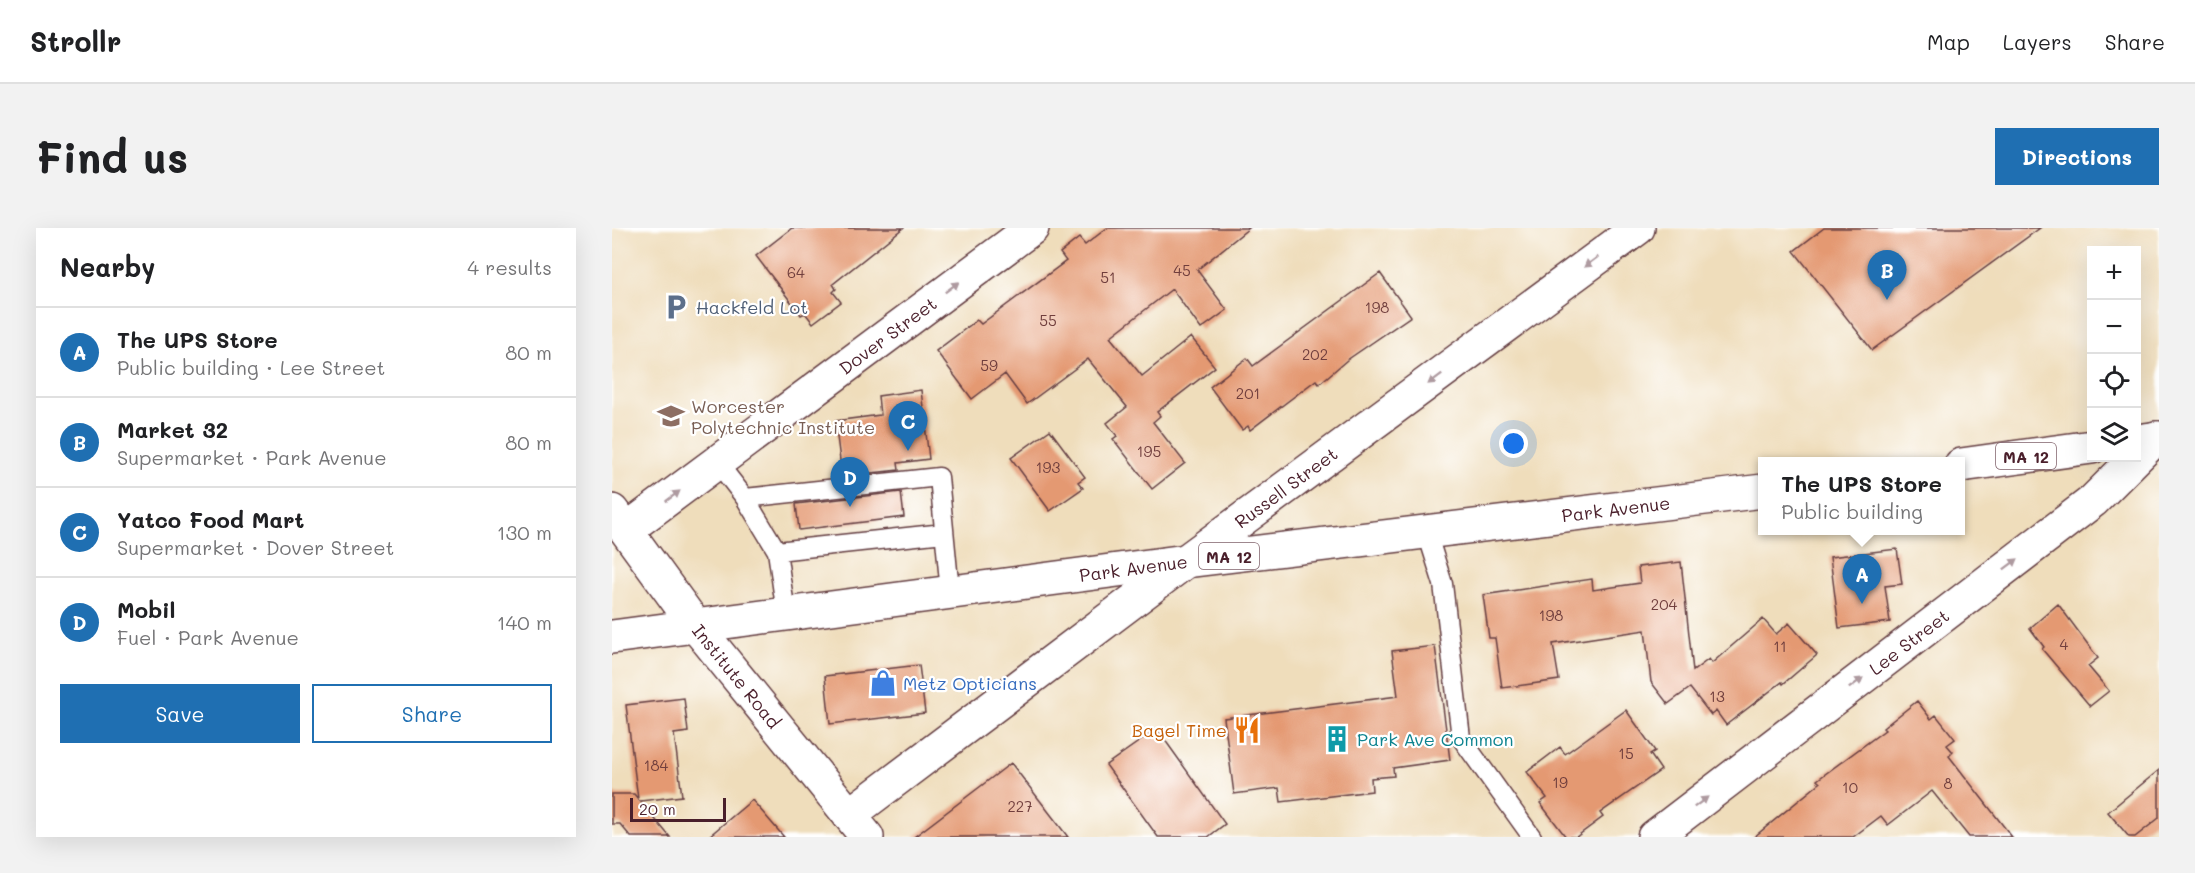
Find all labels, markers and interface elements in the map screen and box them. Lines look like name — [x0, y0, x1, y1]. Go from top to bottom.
text: Strollr — [30, 23, 121, 59]
text: Map — [1927, 28, 1970, 55]
text: Layers — [2003, 28, 2072, 55]
text: Share — [2105, 28, 2165, 55]
button: Directions — [1995, 128, 2159, 185]
text: Find us — [36, 129, 188, 184]
map controls — [2087, 246, 2141, 462]
button: + — [2087, 246, 2141, 300]
text: Nearby — [60, 250, 155, 284]
pin: B — [1868, 250, 1906, 300]
text: 4 results — [467, 254, 552, 280]
one-way arrow — [1583, 256, 1598, 268]
house number: 45 — [1173, 260, 1191, 280]
house number: 64 — [787, 262, 805, 282]
house number: 51 — [1100, 267, 1116, 287]
one-way arrow — [945, 282, 960, 294]
street label: Dover Street — [834, 291, 941, 380]
parking icon: Hackfeld Lot — [661, 292, 691, 322]
place label: Hackfeld Lot — [696, 295, 808, 319]
house number: 198 — [1365, 297, 1389, 317]
button: − — [2087, 300, 2141, 354]
house number: 55 — [1039, 310, 1057, 330]
text: The UPS Store — [117, 325, 278, 354]
text: A — [73, 339, 86, 365]
text: 80 m — [505, 339, 552, 365]
house number: 202 — [1302, 344, 1328, 364]
text: Public building · Lee Street — [117, 354, 385, 380]
button: locate — [2087, 354, 2141, 408]
house number: 59 — [980, 355, 998, 375]
one-way arrow — [1427, 373, 1443, 385]
house number: 201 — [1236, 383, 1260, 403]
place label: Worcester Polytechnic Institute — [691, 394, 875, 439]
school or university icon: Worcester Polytechnic Institute — [656, 401, 686, 431]
pin: C — [888, 402, 928, 451]
button: layers — [2087, 408, 2141, 462]
text: Market 32 — [117, 415, 228, 444]
text: B — [73, 429, 86, 455]
text: 80 m — [505, 429, 552, 455]
your location — [1499, 429, 1528, 458]
house number: 195 — [1137, 441, 1161, 461]
street label: Russell Street — [1230, 442, 1342, 533]
road number: MA 12 — [1996, 443, 2056, 469]
text: Supermarket · Park Avenue — [117, 444, 387, 470]
house number: 193 — [1036, 457, 1060, 477]
popup — [1758, 457, 1965, 535]
pin: D — [830, 458, 870, 507]
text: The UPS Store — [1781, 469, 1942, 498]
one-way arrow — [665, 490, 680, 502]
street label: Park Avenue — [1560, 490, 1671, 527]
text: Public building — [1781, 498, 1923, 524]
text: Yatco Food Mart — [117, 505, 304, 534]
text: C — [72, 519, 87, 545]
text: 130 m — [497, 519, 552, 545]
text: Supermarket · Dover Street — [117, 534, 394, 560]
road number: MA 12 — [1199, 543, 1259, 569]
street label: Park Avenue — [1078, 549, 1189, 587]
pin: A — [1842, 554, 1882, 604]
one-way arrow — [2003, 559, 2018, 571]
house number: 204 — [1651, 594, 1677, 614]
text: Mobil — [117, 595, 176, 624]
street label: Lee Street — [1864, 604, 1954, 680]
house number: 198 — [1539, 605, 1563, 625]
text: D — [72, 609, 87, 635]
text: 140 m — [497, 609, 552, 635]
street label: Institute Road — [687, 619, 786, 733]
text: Fuel · Park Avenue — [117, 624, 299, 650]
house number: 4 — [2060, 634, 2069, 654]
house number: 11 — [1773, 636, 1787, 656]
shop icon: Metz Opticians — [868, 668, 898, 698]
place label: Metz Opticians — [903, 671, 1037, 695]
one-way arrow — [1847, 677, 1863, 689]
button: Save — [60, 684, 300, 743]
button: Share — [312, 684, 552, 743]
house number: 13 — [1709, 686, 1725, 706]
restaurant icon: Bagel Time — [1232, 715, 1262, 745]
place label: Bagel Time — [1132, 718, 1227, 742]
building icon: Park Ave Common — [1322, 724, 1352, 754]
place label: Park Ave Common — [1357, 727, 1514, 751]
house number: 15 — [1618, 743, 1634, 763]
house number: 184 — [644, 755, 668, 775]
house number: 19 — [1552, 772, 1568, 792]
house number: 8 — [1943, 773, 1953, 793]
house number: 10 — [1842, 777, 1858, 797]
scale bar — [630, 795, 726, 822]
one-way arrow — [1693, 795, 1709, 808]
house number: 227 — [1007, 796, 1033, 816]
text: 20 m — [639, 798, 676, 819]

